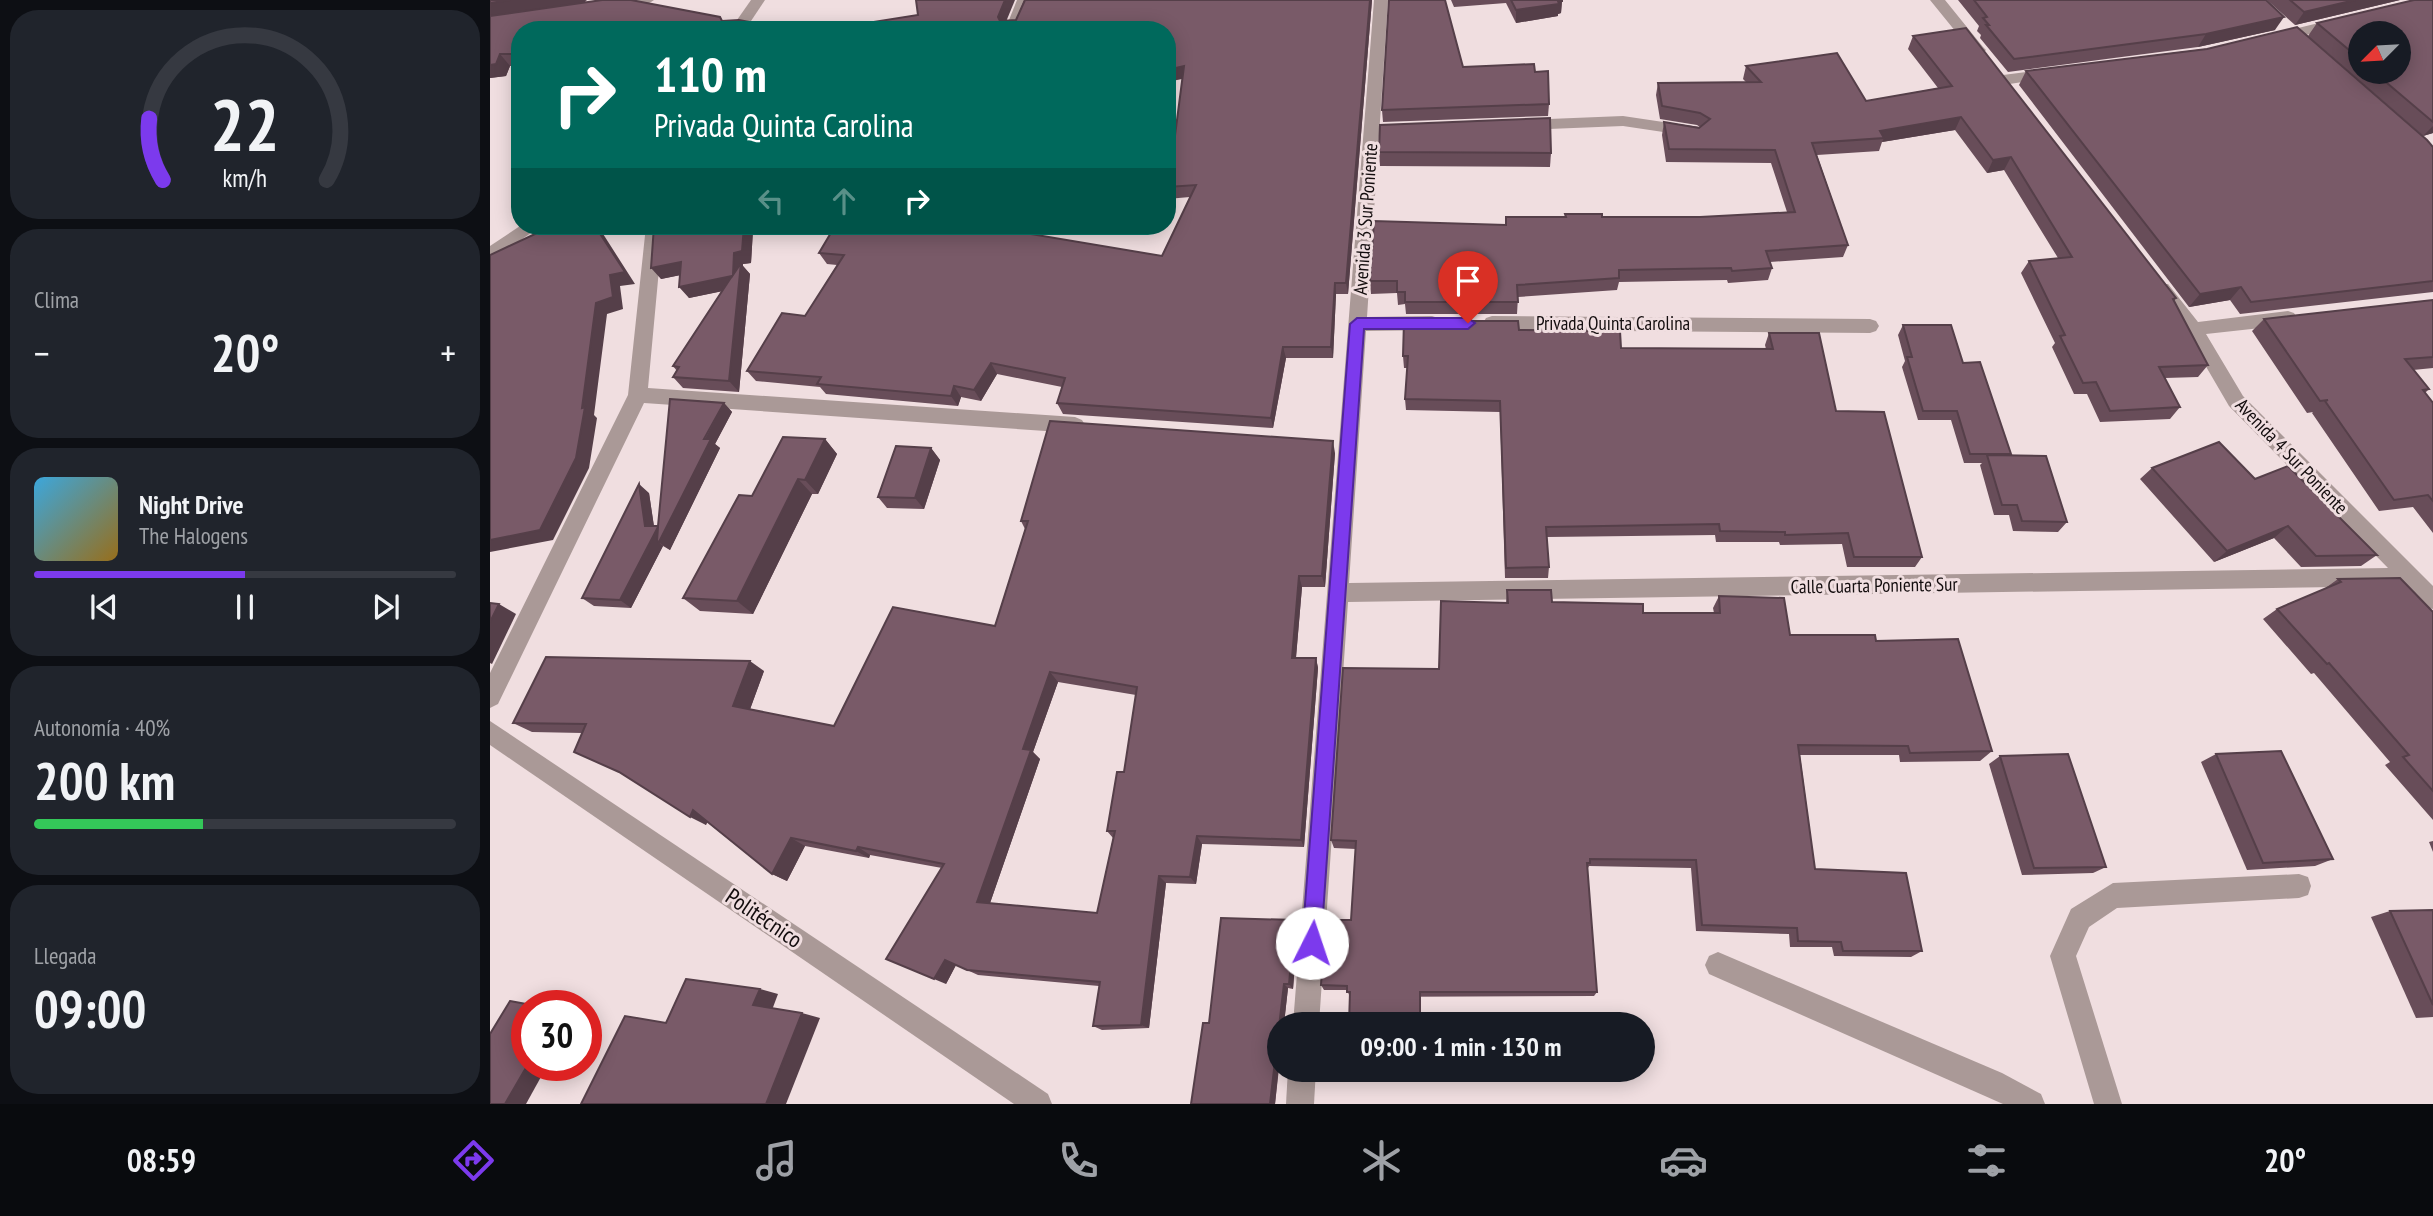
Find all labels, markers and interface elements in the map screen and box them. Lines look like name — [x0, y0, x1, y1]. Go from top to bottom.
north arrow — [2348, 21, 2412, 84]
map controls — [2348, 21, 2411, 84]
text: 110 m — [654, 42, 767, 106]
icon: right — [539, 49, 630, 140]
text: 22 — [210, 77, 280, 171]
text: Privada Quinta Carolina — [654, 104, 914, 146]
street label: Avenida 3 Sur Poniente — [1348, 142, 1382, 296]
text: km/h — [223, 162, 267, 194]
icon: left — [752, 182, 790, 220]
icon: ahead — [825, 182, 863, 220]
icon: right — [898, 182, 936, 220]
pin — [1438, 251, 1498, 323]
icon: arrive — [1449, 262, 1487, 300]
text: Clima — [34, 285, 79, 314]
street label: Privada Quinta Carolina — [1536, 311, 1690, 335]
text: 20° — [211, 319, 279, 386]
text: − — [34, 328, 50, 377]
text: + — [440, 328, 456, 377]
street label: Avenida 4 Sur Poniente — [2231, 393, 2354, 519]
text: Night Drive — [139, 488, 244, 521]
text: The Halogens — [139, 521, 248, 550]
street label: Calle Cuarta Poniente Sur — [1790, 572, 1958, 598]
icon: previous — [85, 588, 123, 626]
icon: pause — [226, 588, 264, 626]
icon: next — [367, 588, 405, 626]
text: Autonomía · 40% — [34, 713, 170, 742]
text: 200 km — [34, 747, 175, 814]
street label: Politécnico — [720, 881, 808, 954]
position arrow — [1275, 906, 1349, 980]
text: Llegada — [34, 941, 97, 970]
text: 09:00 — [34, 975, 146, 1042]
speed limit sign: 30 — [511, 990, 602, 1081]
text: 09:00 · 1 min · 130 m — [1361, 1030, 1561, 1063]
icon: directions — [449, 1136, 498, 1185]
icon: music — [752, 1136, 801, 1185]
icon: phone — [1054, 1136, 1103, 1185]
icon: climate — [1357, 1136, 1406, 1185]
icon: car — [1659, 1136, 1708, 1185]
icon: filters — [1962, 1136, 2011, 1185]
text: 08:59 — [127, 1139, 196, 1181]
text: 20° — [2264, 1139, 2306, 1181]

